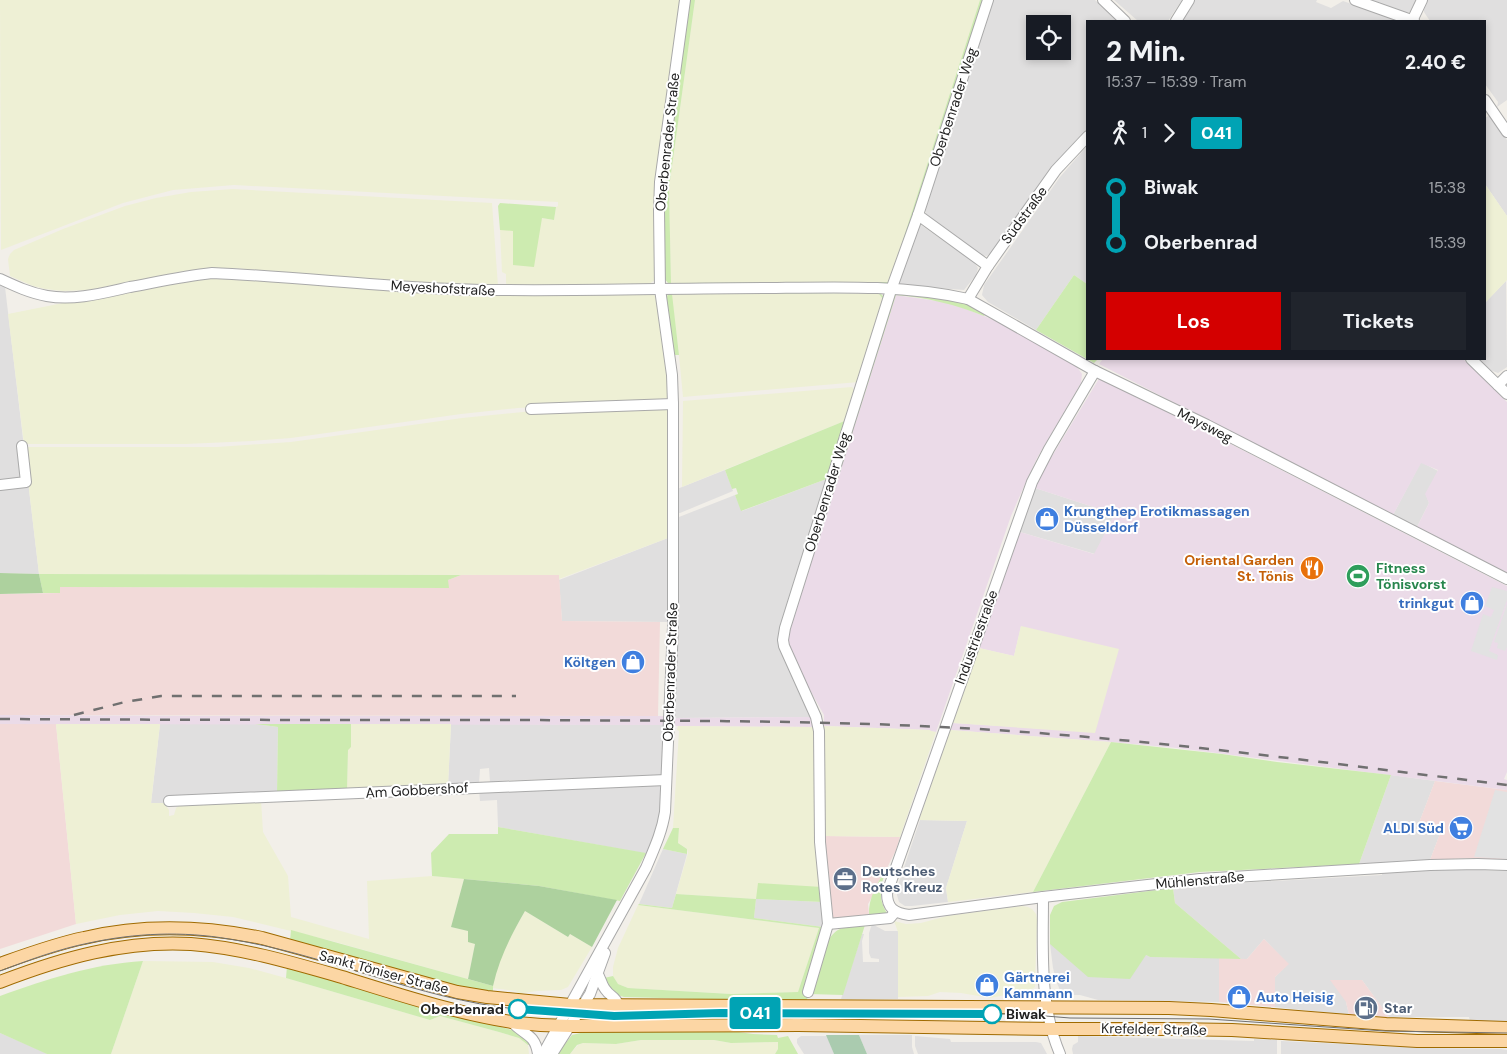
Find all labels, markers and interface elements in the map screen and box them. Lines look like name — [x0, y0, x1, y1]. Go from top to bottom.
map controls — [1026, 15, 1071, 60]
button: locate — [1026, 15, 1071, 60]
text: 2 Min. — [1106, 33, 1186, 70]
street label: Oberbenrader Weg — [925, 45, 981, 169]
text: 2.40 € — [1405, 50, 1466, 75]
text: 15:37 – 15:39 · Tram — [1106, 71, 1247, 92]
street label: Oberbenrader Straße — [651, 72, 683, 212]
icon: walk — [1106, 119, 1134, 147]
icon: forward — [1155, 119, 1183, 147]
text: 041 — [1201, 121, 1232, 145]
text: 1 — [1142, 122, 1147, 143]
text: Biwak — [1144, 175, 1199, 200]
text: 15:38 — [1429, 177, 1466, 198]
street label: Südstraße — [997, 183, 1051, 247]
text: Oberbenrad — [1144, 230, 1258, 255]
text: 15:39 — [1429, 232, 1466, 253]
street label: Meyeshofstraße — [390, 276, 496, 300]
button: Los — [1106, 292, 1281, 350]
button: Tickets — [1291, 292, 1466, 350]
street label: Maysweg — [1174, 403, 1236, 447]
street label: Oberbenrader Weg — [800, 430, 854, 554]
place label: Krungthep Erotikmassagen Düsseldorf — [1064, 502, 1250, 536]
shop icon: Krungthep Erotikmassagen Düsseldorf — [1034, 506, 1060, 532]
place label: Oriental Garden St. Tönis — [1184, 551, 1294, 585]
restaurant icon: Oriental Garden St. Tönis — [1299, 555, 1325, 581]
place label: Fitness Tönisvorst — [1376, 559, 1446, 593]
sports icon: Fitness Tönisvorst — [1345, 563, 1371, 589]
street label: Industriestraße — [951, 587, 1001, 687]
shop icon: trinkgut — [1459, 590, 1485, 616]
place label: trinkgut — [1399, 594, 1454, 612]
street label: Oberbenrader Straße — [659, 602, 681, 742]
shop icon: Költgen — [620, 649, 646, 675]
place label: Költgen — [564, 653, 616, 671]
street label: Am Gobbershof — [365, 778, 469, 802]
supermarket icon: ALDI Süd — [1448, 815, 1474, 841]
place label: ALDI Süd — [1383, 819, 1444, 837]
place label: Deutsches Rotes Kreuz — [862, 862, 943, 896]
office icon: Deutsches Rotes Kreuz — [832, 866, 858, 892]
street label: Mühlenstraße — [1155, 867, 1245, 893]
street label: Sankt Töniser Straße — [317, 946, 451, 998]
place label: Gärtnerei Kammann — [1004, 968, 1073, 1002]
shop icon: Gärtnerei Kammann — [974, 972, 1000, 998]
shop icon: Auto Heisig — [1226, 984, 1252, 1010]
place label: Auto Heisig — [1256, 988, 1334, 1006]
fuel station icon: Star — [1353, 995, 1379, 1021]
line badge: 041 — [726, 997, 784, 1029]
marker: Oberbenrad — [508, 999, 528, 1019]
place label: Star — [1384, 999, 1413, 1017]
place label: Oberbenrad — [420, 1000, 504, 1018]
text: 041 — [740, 1001, 770, 1025]
marker: Biwak — [982, 1004, 1002, 1024]
place label: Biwak — [1006, 1005, 1046, 1023]
street label: Krefelder Straße — [1101, 1019, 1207, 1039]

